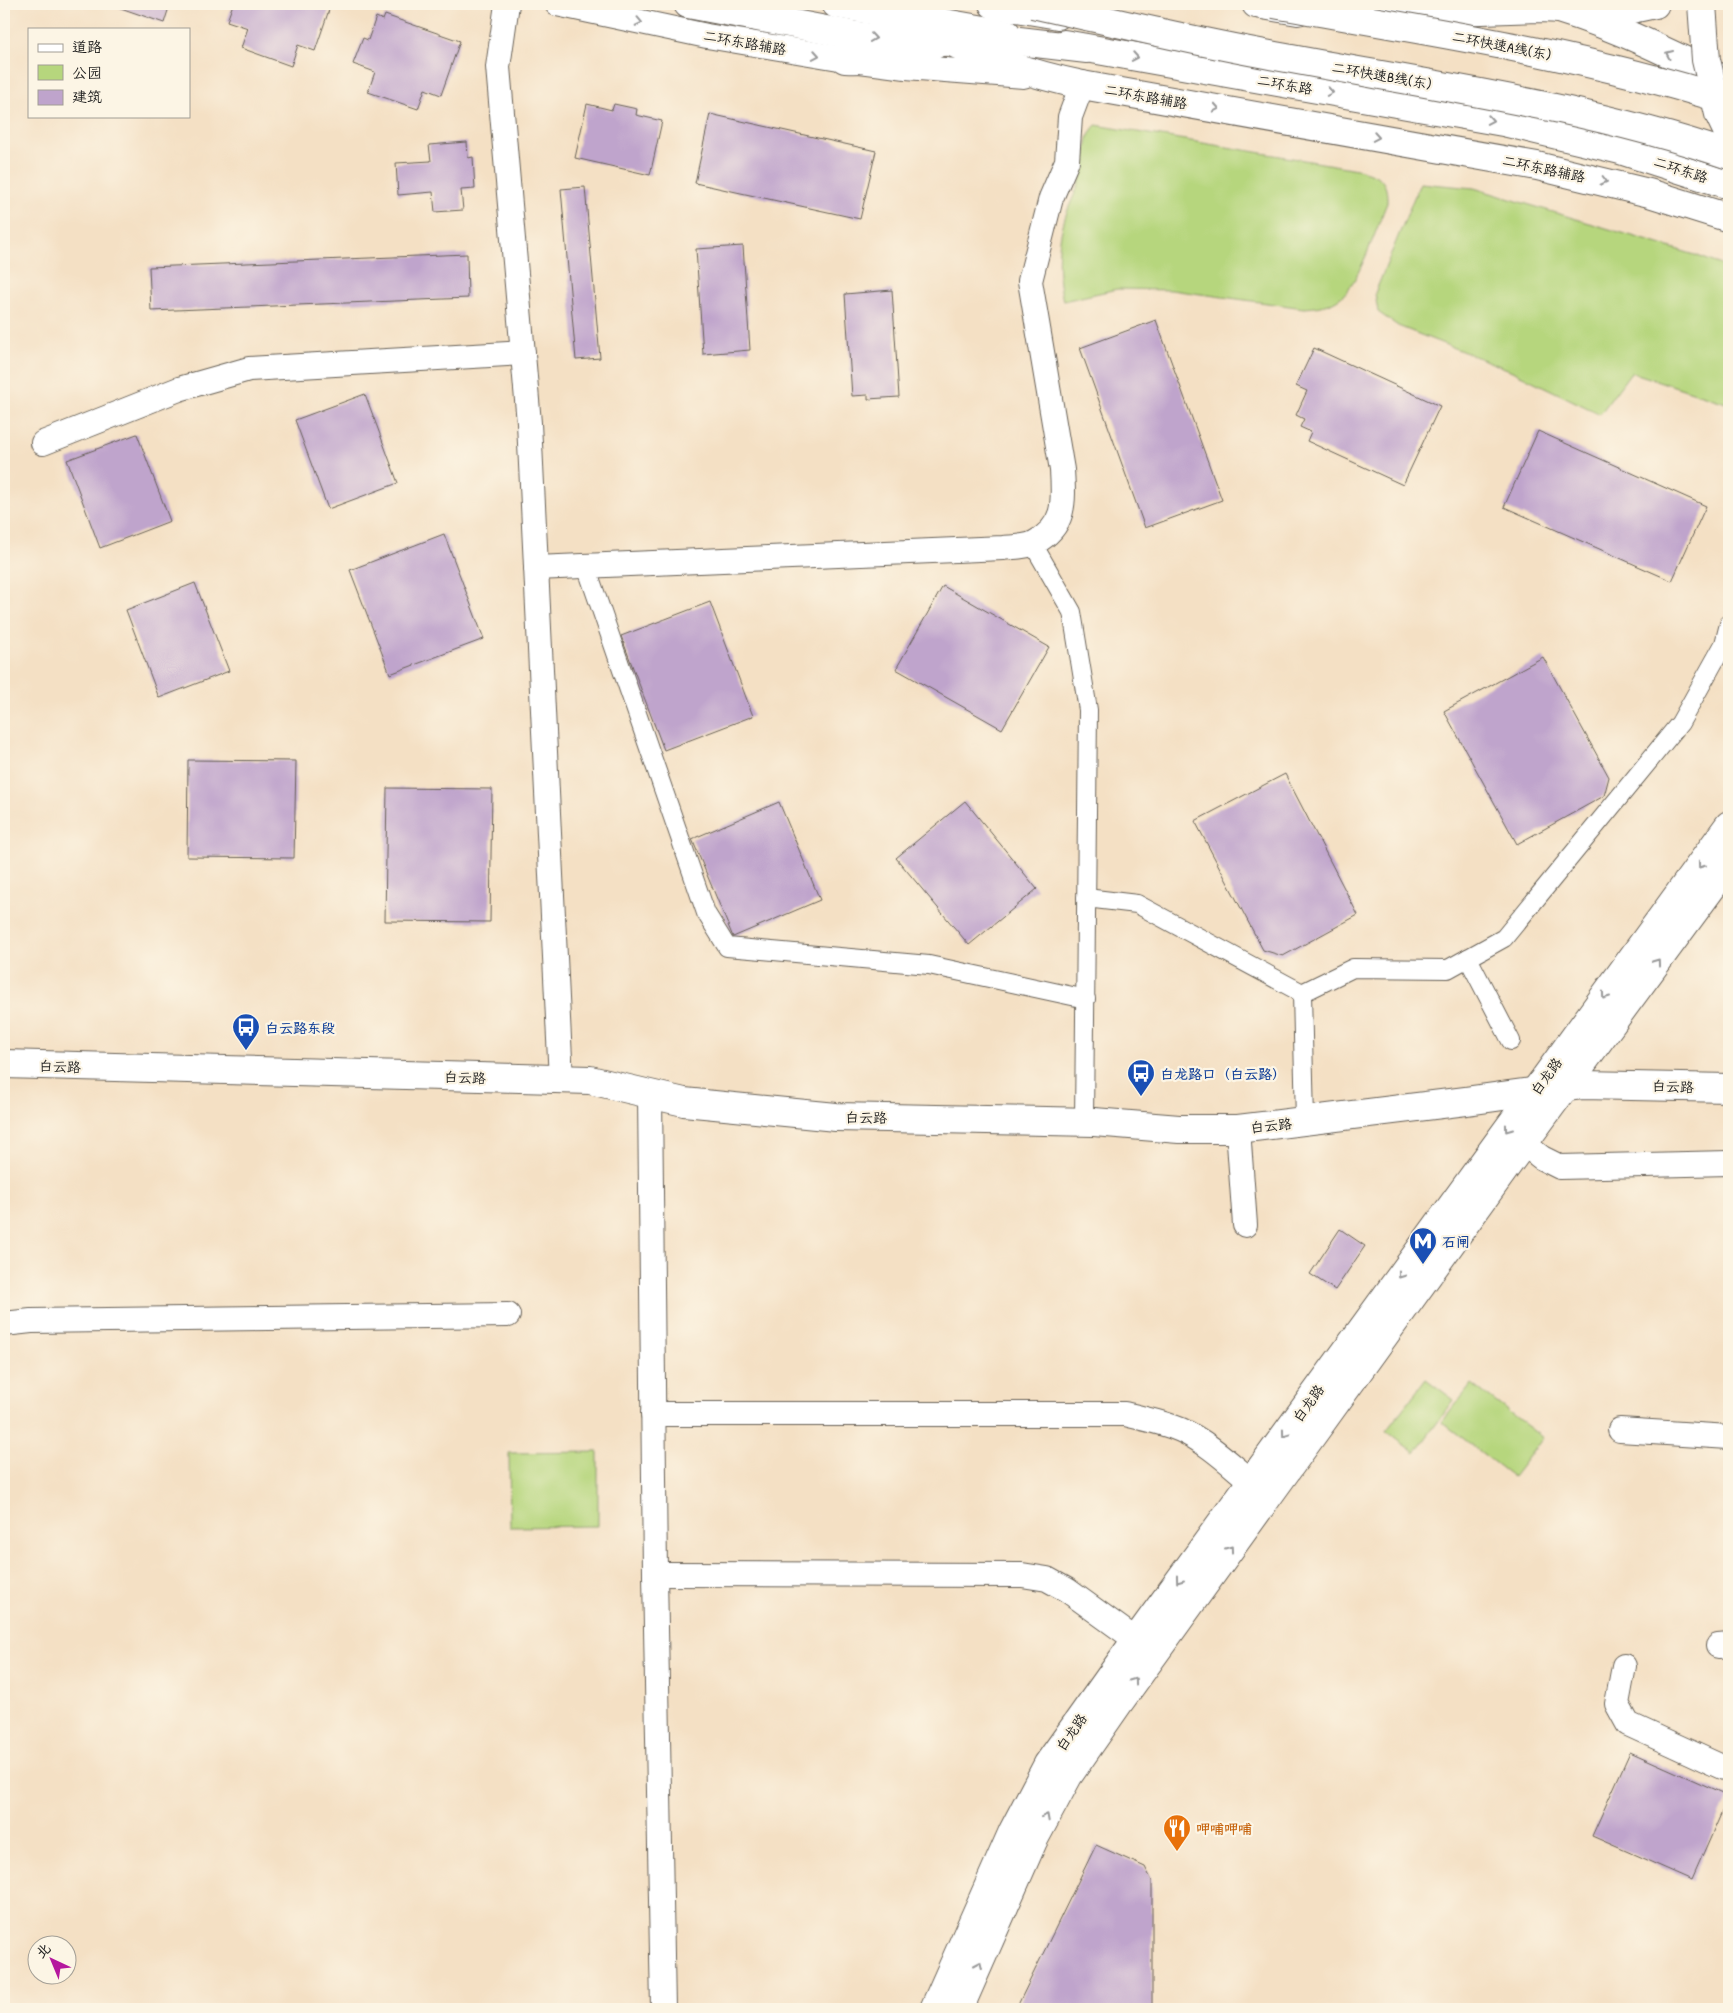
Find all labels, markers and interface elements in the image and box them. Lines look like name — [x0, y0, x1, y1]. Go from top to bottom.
one-way arrow — [634, 16, 643, 27]
street label: 二环东路辅路 — [702, 25, 788, 59]
street label: 二环快速A线(东) — [1451, 26, 1553, 64]
legend — [28, 28, 190, 118]
one-way arrow — [870, 32, 878, 43]
text: 道路 — [72, 36, 102, 57]
one-way arrow — [811, 49, 820, 59]
one-way arrow — [1665, 49, 1674, 60]
one-way arrow — [1131, 52, 1140, 62]
street label: 二环快速B线(东) — [1331, 57, 1433, 93]
text: 公园 — [72, 62, 102, 83]
street label: 二环东路 — [1256, 70, 1314, 98]
street label: 二环东路辅路 — [1103, 79, 1189, 113]
text: 建筑 — [72, 86, 102, 107]
one-way arrow — [1326, 86, 1334, 96]
one-way arrow — [1212, 103, 1221, 113]
one-way arrow — [1486, 114, 1494, 124]
one-way arrow — [1372, 131, 1381, 141]
street label: 二环东路辅路 — [1501, 150, 1587, 186]
street label: 二环东路 — [1651, 151, 1711, 187]
one-way arrow — [1600, 175, 1609, 186]
one-way arrow — [1698, 859, 1706, 868]
one-way arrow — [1651, 959, 1660, 968]
one-way arrow — [1602, 990, 1611, 1000]
bus stop icon: 白云路东段 — [231, 1012, 261, 1051]
place label: 白云路东段 — [265, 1018, 335, 1037]
street label: 白龙路 — [1526, 1053, 1566, 1099]
street label: 白云路 — [39, 1056, 81, 1076]
bus stop icon: 白龙路口（白云路） — [1126, 1058, 1156, 1097]
place label: 白龙路口（白云路） — [1160, 1064, 1286, 1083]
street label: 白云路 — [444, 1067, 486, 1087]
street label: 白云路 — [1652, 1076, 1694, 1096]
street label: 白云路 — [845, 1107, 887, 1127]
street label: 白云路 — [1249, 1113, 1293, 1137]
one-way arrow — [1505, 1123, 1513, 1132]
metro station icon: 石闸 — [1408, 1226, 1438, 1265]
place label: 石闸 — [1442, 1232, 1470, 1251]
one-way arrow — [1399, 1269, 1407, 1278]
street label: 白龙路 — [1288, 1380, 1328, 1426]
one-way arrow — [1282, 1428, 1291, 1438]
one-way arrow — [1224, 1545, 1233, 1555]
one-way arrow — [1176, 1574, 1185, 1584]
one-way arrow — [1129, 1678, 1137, 1687]
street label: 白龙路 — [1051, 1709, 1091, 1755]
one-way arrow — [1040, 1813, 1050, 1822]
restaurant icon: 呷哺呷哺 — [1162, 1813, 1192, 1852]
place label: 呷哺呷哺 — [1196, 1819, 1252, 1838]
north arrow — [28, 1936, 78, 1986]
text: 北 — [31, 1939, 54, 1962]
one-way arrow — [972, 1961, 983, 1970]

